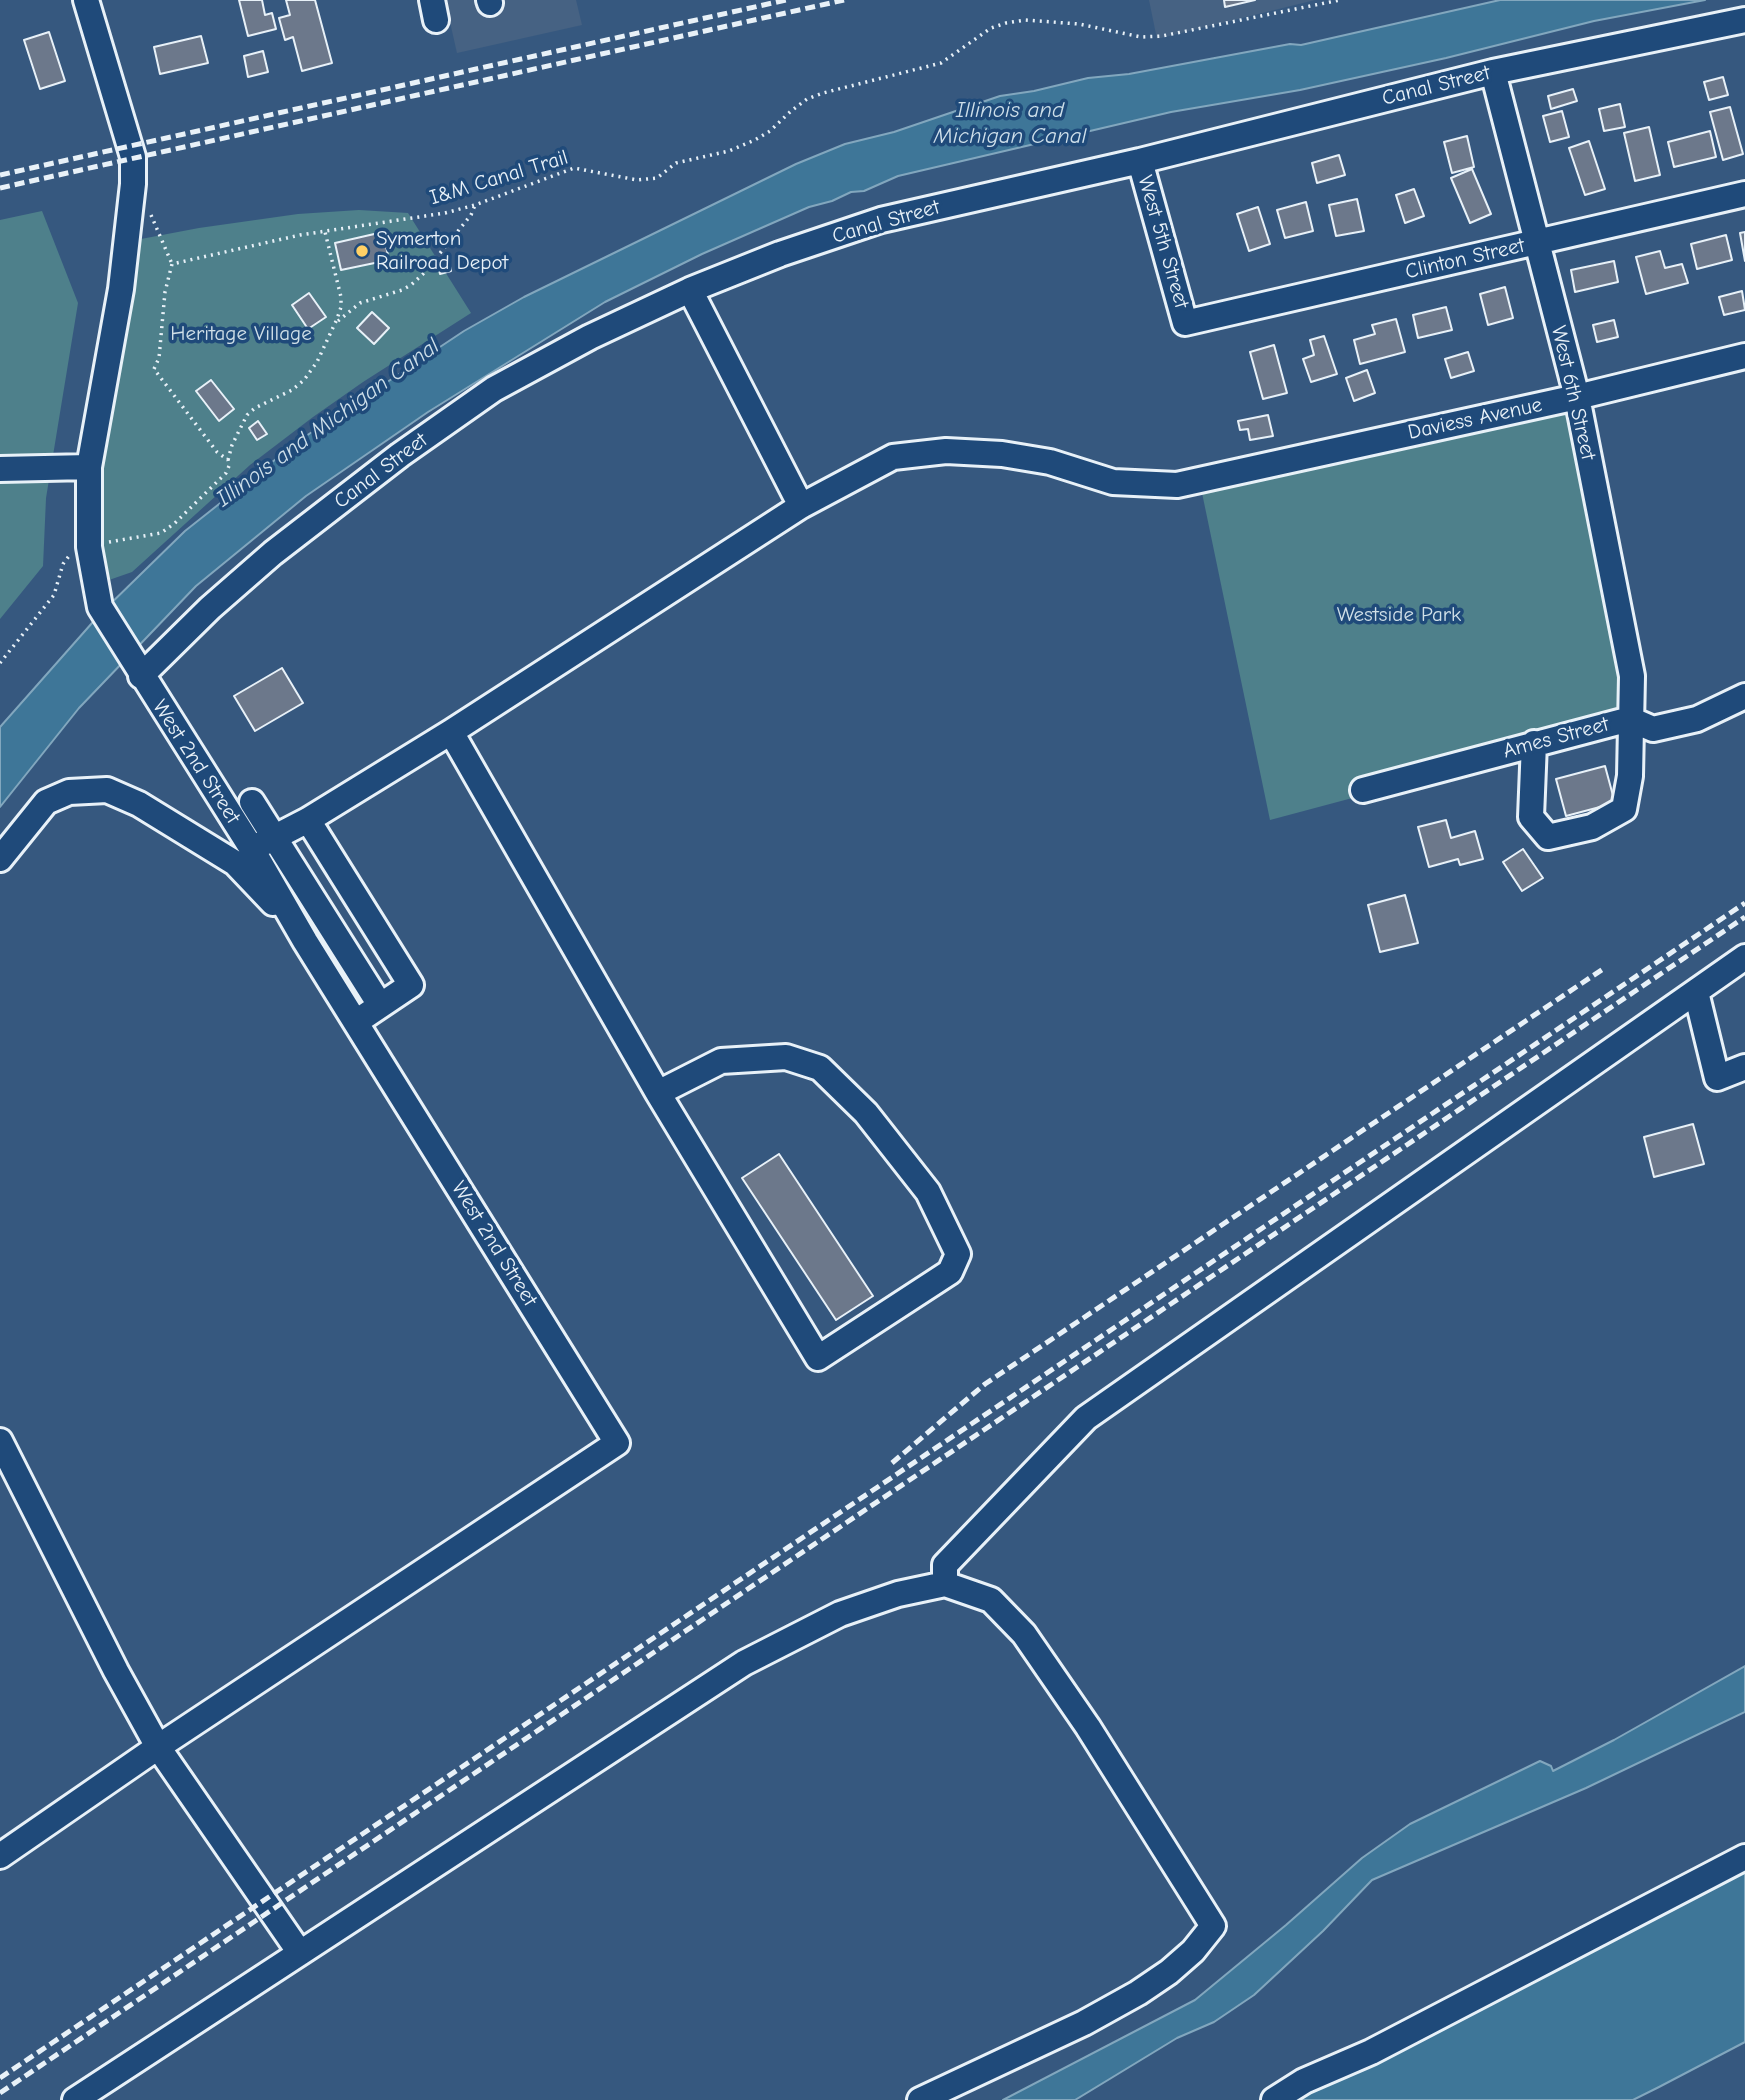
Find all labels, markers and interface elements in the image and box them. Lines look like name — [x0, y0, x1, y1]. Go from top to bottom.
street label: Canal Street — [1379, 60, 1493, 112]
water label: Illinois and Michigan Canal — [933, 96, 1087, 150]
street label: I&M Canal Trail — [427, 145, 571, 211]
street label: West 5th Street — [1132, 173, 1194, 311]
street label: Canal Street — [829, 195, 943, 249]
place label: Symerton Railroad Depot — [376, 226, 508, 276]
street label: Clinton Street — [1403, 233, 1527, 285]
marker: Symerton Railroad Depot — [354, 243, 370, 259]
park label: Heritage Village — [170, 321, 312, 347]
street label: West 6th Street — [1545, 323, 1601, 463]
water label: Illinois and Michigan Canal — [211, 333, 445, 513]
street label: Daviess Avenue — [1406, 392, 1544, 446]
street label: Canal Street — [329, 428, 433, 514]
park label: Westside Park — [1337, 602, 1461, 628]
street label: West 2nd Street — [147, 695, 245, 829]
street label: Ames Street — [1500, 712, 1612, 764]
street label: West 2nd Street — [446, 1177, 542, 1311]

